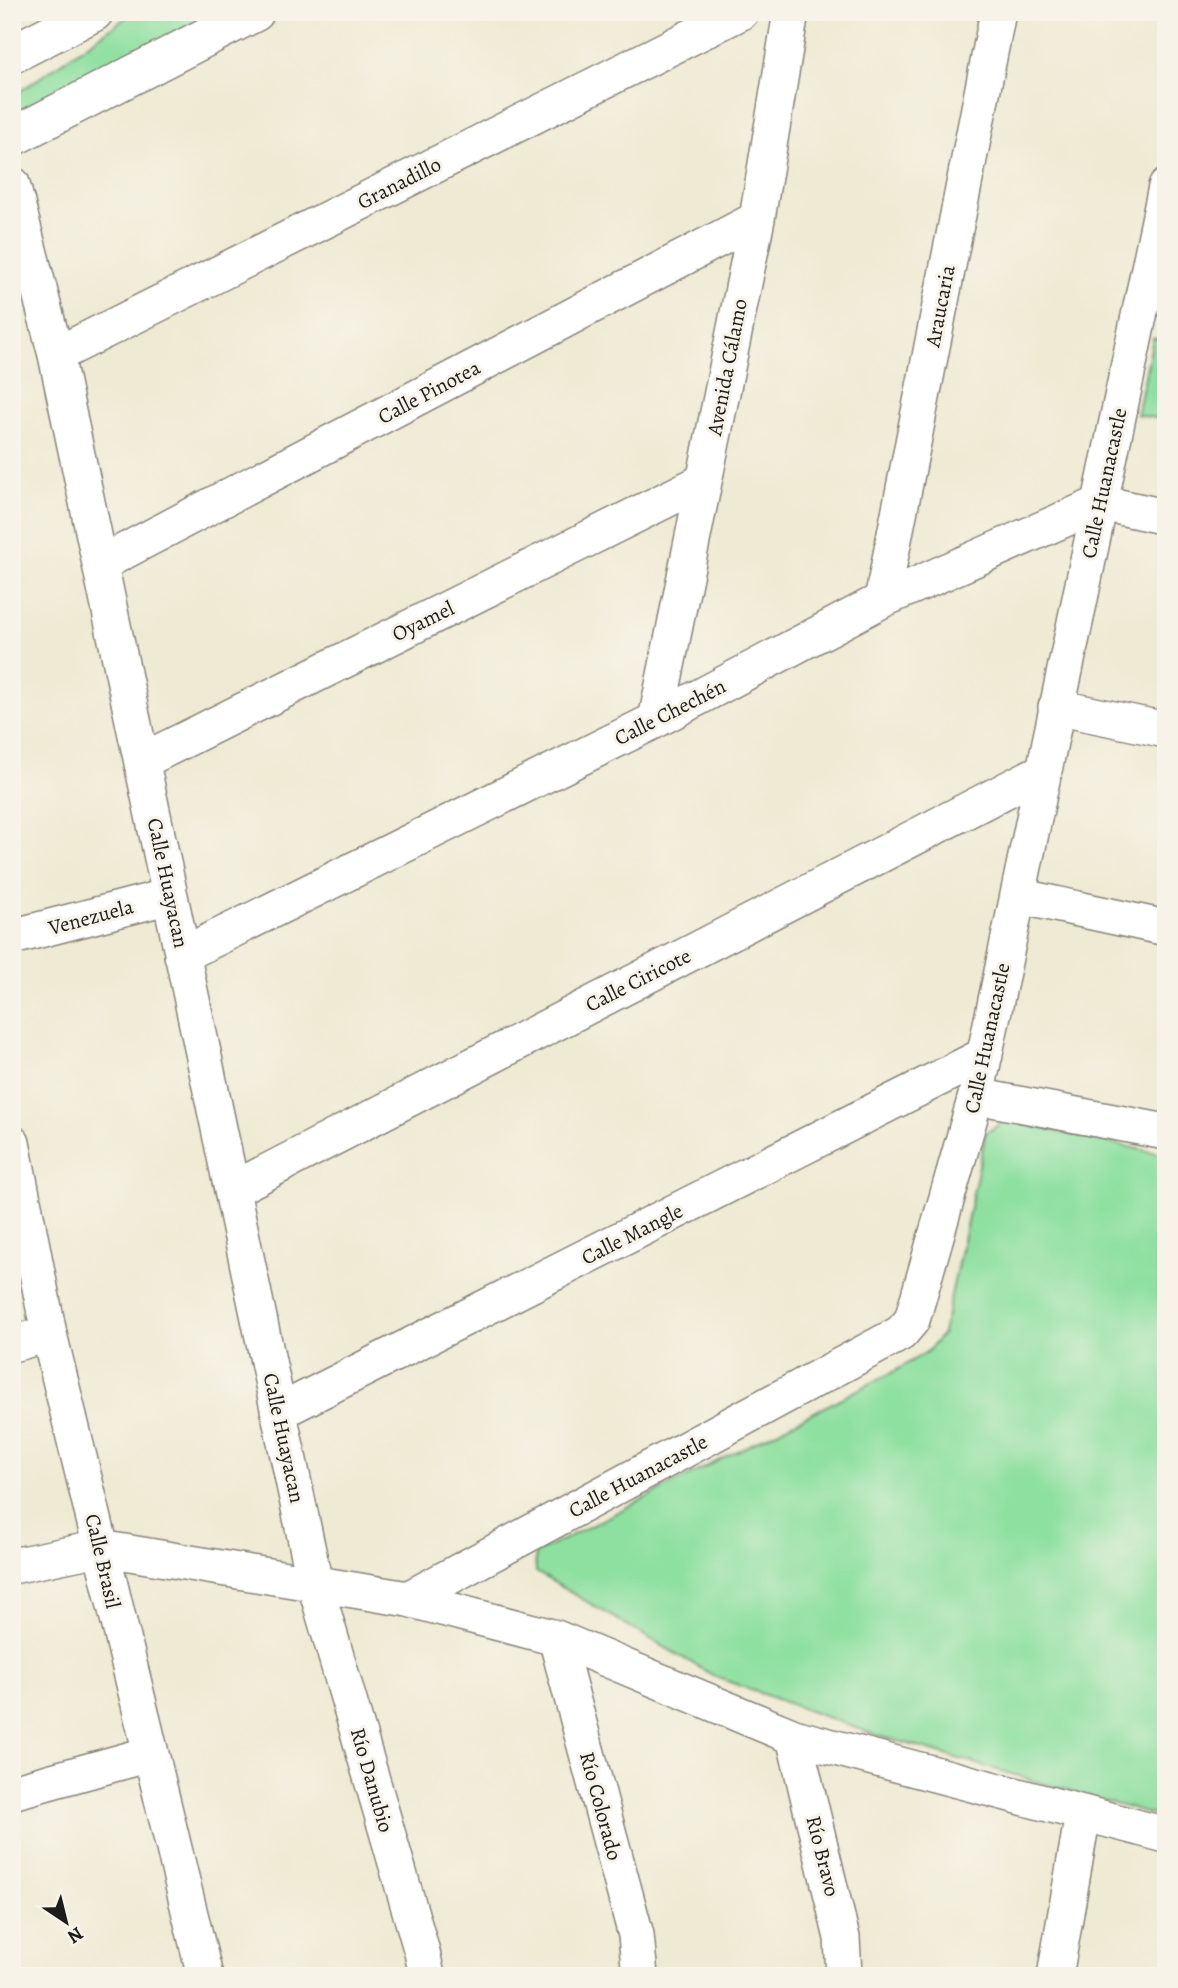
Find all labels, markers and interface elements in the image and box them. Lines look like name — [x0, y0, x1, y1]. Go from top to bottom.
street label: Granadillo — [352, 150, 446, 216]
street label: Araucaria — [918, 262, 962, 350]
street label: Avenida Cálamo — [700, 296, 754, 439]
street label: Calle Pinotea — [373, 353, 485, 431]
street label: Calle Huanacastle — [1074, 405, 1134, 561]
street label: Oyamel — [387, 594, 459, 648]
street label: Calle Chechén — [609, 672, 731, 752]
street label: Calle Huayacan — [141, 815, 195, 951]
street label: Venezuela — [44, 892, 137, 942]
street label: Calle Ciricote — [581, 941, 695, 1019]
street label: Calle Huanacastle — [957, 960, 1017, 1116]
street label: Calle Mangle — [576, 1196, 688, 1272]
street label: Calle Huayacan — [257, 1370, 311, 1506]
street label: Calle Huanacastle — [564, 1428, 712, 1524]
street label: Calle Brasil — [79, 1511, 127, 1611]
street label: Río Danubio — [344, 1724, 400, 1836]
street label: Río Colorado — [573, 1749, 629, 1863]
street label: Río Bravo — [799, 1813, 847, 1899]
north arrow — [32, 1886, 102, 1956]
text: N — [62, 1920, 88, 1950]

